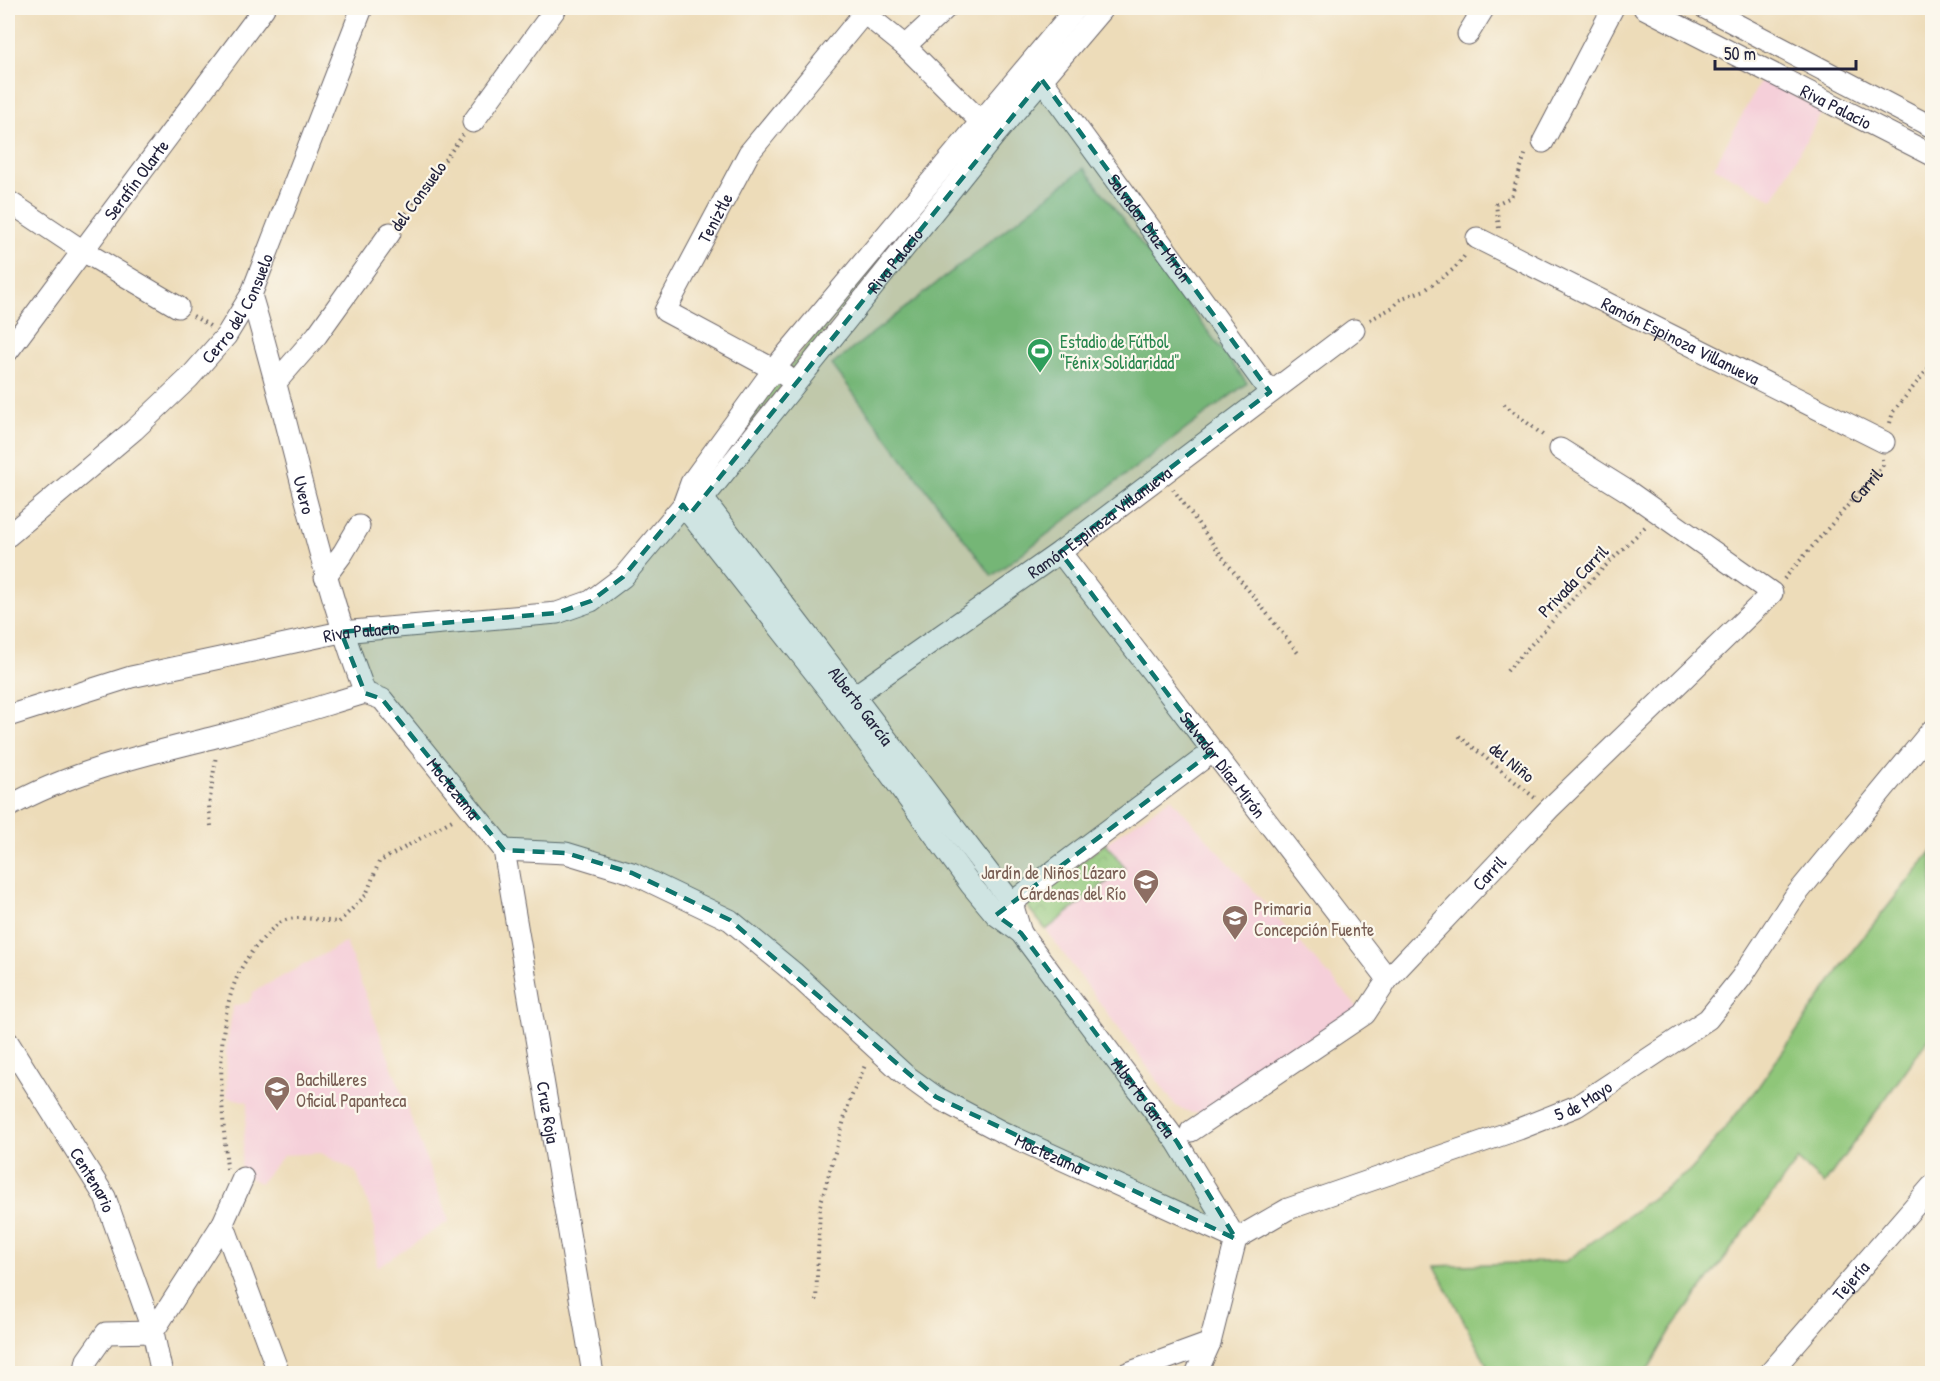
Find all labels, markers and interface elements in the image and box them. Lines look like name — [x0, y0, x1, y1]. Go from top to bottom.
scale bar — [1715, 33, 1856, 71]
text: 50 m — [1724, 41, 1756, 66]
street label: Riva Palacio — [1797, 78, 1876, 135]
street label: Serafín Olarte — [98, 134, 174, 225]
street label: del Consuelo — [384, 156, 452, 236]
street label: Salvador Díaz Mirón — [1102, 168, 1198, 287]
street label: Teniztle — [691, 188, 738, 247]
street label: Riva Palacio — [861, 223, 928, 298]
street label: Cerro del Consuelo — [195, 250, 278, 369]
street label: Ramón Espinoza Villanueva — [1598, 290, 1764, 390]
place label: Estadio de Fútbol "Fénix Solidaridad" — [1060, 329, 1180, 375]
sports icon: Estadio de Fútbol "Fénix Solidaridad" — [1025, 336, 1055, 374]
street label: Ramón Espinoza Villanueva — [1022, 460, 1176, 584]
street label: Carril — [1843, 462, 1888, 509]
street label: Uvero — [288, 473, 322, 517]
street label: Privada Carril — [1532, 539, 1614, 623]
street label: Riva Palacio — [321, 614, 400, 648]
street label: Alberto García — [823, 661, 900, 750]
street label: Salvador Díaz Mirón — [1174, 706, 1272, 823]
street label: del Niño — [1484, 736, 1540, 788]
street label: Moctezuma — [421, 752, 486, 824]
street label: Carril — [1466, 850, 1512, 896]
place label: Jardín de Niños Lázaro Cárdenas del Río — [981, 860, 1126, 906]
school or university icon: Jardín de Niños Lázaro Cárdenas del Río — [1131, 867, 1161, 905]
place label: Primaria Concepción Fuente — [1254, 896, 1374, 942]
school or university icon: Primaria Concepción Fuente — [1220, 903, 1250, 941]
street label: Alberto García — [1106, 1053, 1182, 1142]
place label: Bachilleres Oficial Papanteca — [296, 1067, 406, 1113]
school or university icon: Bachilleres Oficial Papanteca — [262, 1074, 292, 1112]
street label: 5 de Mayo — [1551, 1074, 1617, 1126]
street label: Cruz Roja — [531, 1079, 566, 1145]
street label: Moctezuma — [1011, 1127, 1088, 1180]
street label: Centenario — [64, 1142, 122, 1215]
street label: Tejería — [1826, 1255, 1874, 1306]

